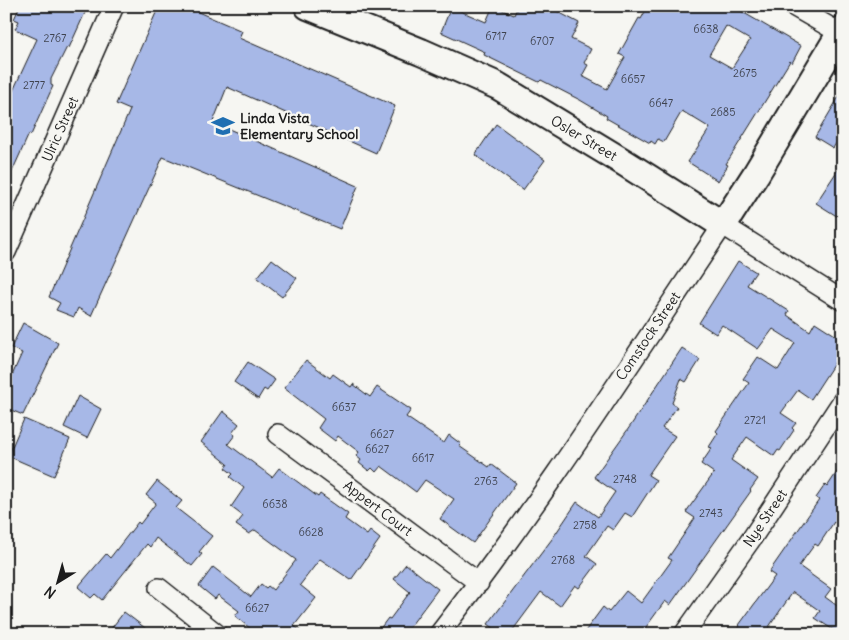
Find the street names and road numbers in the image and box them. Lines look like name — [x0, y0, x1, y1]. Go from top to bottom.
street label: Ulric Street — [38, 93, 82, 164]
street label: Osler Street — [548, 111, 621, 165]
street label: Comstock Street — [612, 288, 684, 384]
street label: Appert Court — [340, 476, 416, 540]
street label: Nye Street — [739, 485, 791, 550]

